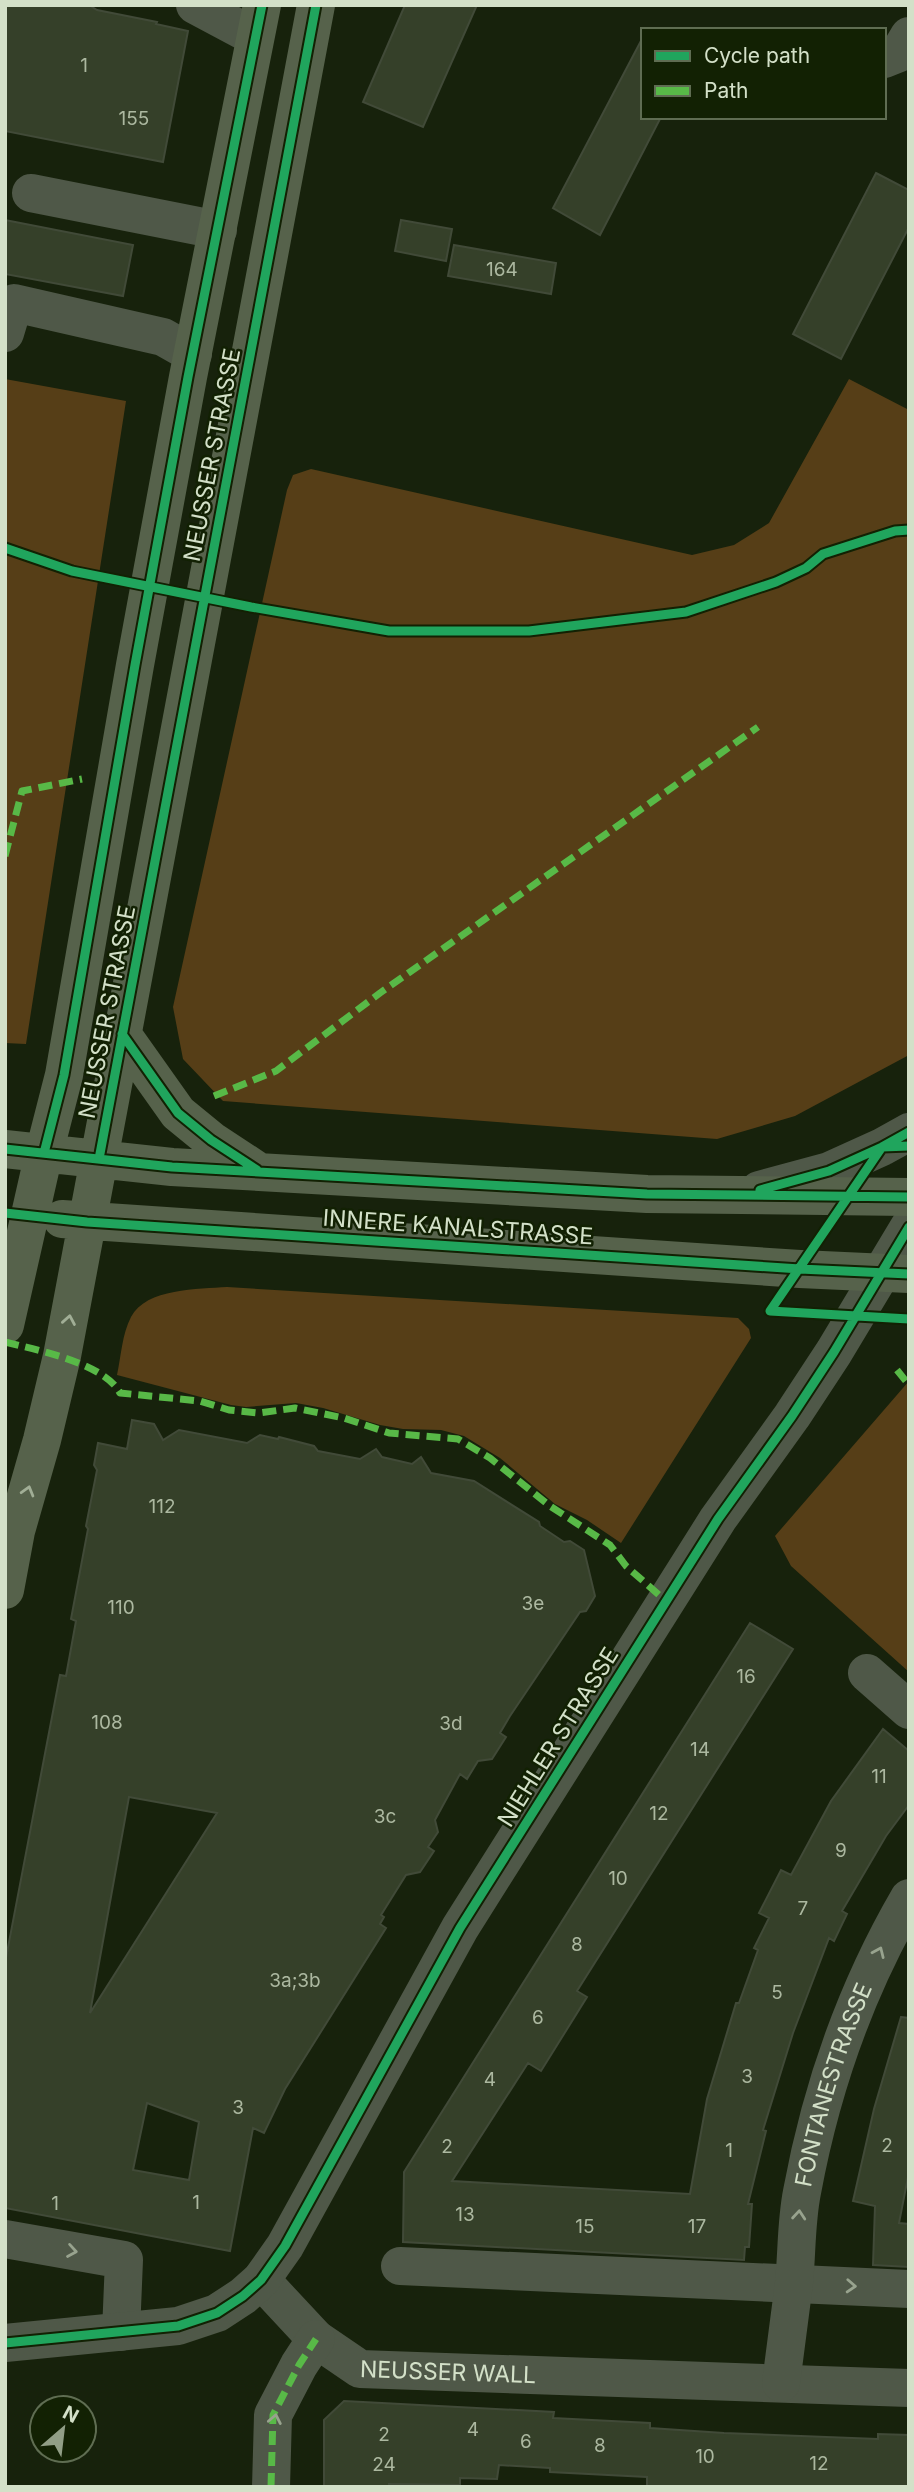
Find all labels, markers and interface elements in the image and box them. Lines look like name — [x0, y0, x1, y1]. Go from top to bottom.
legend — [641, 28, 886, 119]
text: Cycle path — [704, 43, 810, 68]
house number: 1 — [80, 54, 88, 77]
text: Path — [704, 78, 749, 103]
house number: 155 — [119, 107, 149, 130]
house number: 164 — [486, 258, 518, 281]
street label: NEUSSER STRASSE — [178, 346, 246, 564]
street label: NEUSSER STRASSE — [73, 903, 141, 1121]
street label: INNERE KANALSTRASSE — [322, 1204, 594, 1250]
one-way arrow — [60, 1314, 75, 1326]
one-way arrow — [19, 1485, 34, 1497]
house number: 112 — [148, 1495, 176, 1518]
house number: 3e — [522, 1592, 544, 1615]
house number: 110 — [107, 1596, 135, 1619]
street label: NIEHLER STRASSE — [492, 1642, 624, 1832]
house number: 16 — [736, 1665, 756, 1688]
house number: 108 — [91, 1711, 123, 1734]
house number: 3d — [439, 1712, 463, 1735]
house number: 14 — [690, 1738, 710, 1761]
house number: 11 — [871, 1765, 887, 1788]
house number: 12 — [649, 1802, 669, 1825]
house number: 3c — [374, 1805, 396, 1828]
house number: 9 — [835, 1839, 847, 1862]
house number: 10 — [608, 1867, 628, 1890]
house number: 7 — [798, 1897, 808, 1920]
house number: 8 — [571, 1933, 583, 1956]
one-way arrow — [871, 1947, 885, 1959]
house number: 3a;3b — [269, 1969, 321, 1992]
street label: FONTANESTRASSE — [789, 1979, 878, 2189]
house number: 5 — [771, 1981, 783, 2004]
house number: 6 — [532, 2006, 544, 2029]
house number: 3 — [741, 2065, 753, 2088]
house number: 4 — [484, 2068, 496, 2091]
house number: 3 — [232, 2096, 244, 2119]
house number: 2 — [881, 2134, 893, 2157]
house number: 2 — [441, 2135, 453, 2158]
house number: 1 — [725, 2139, 733, 2162]
house number: 1 — [192, 2191, 200, 2214]
house number: 1 — [51, 2192, 59, 2215]
house number: 13 — [455, 2203, 475, 2226]
one-way arrow — [791, 2209, 806, 2220]
house number: 15 — [575, 2215, 595, 2238]
house number: 17 — [688, 2215, 706, 2238]
one-way arrow — [67, 2243, 78, 2258]
one-way arrow — [846, 2279, 857, 2294]
street label: NEUSSER WALL — [359, 2355, 537, 2389]
north arrow — [28, 2394, 98, 2464]
text: N — [59, 2401, 83, 2428]
one-way arrow — [267, 2413, 282, 2425]
house number: 4 — [467, 2418, 479, 2441]
house number: 2 — [378, 2423, 390, 2446]
house number: 6 — [520, 2430, 532, 2453]
house number: 8 — [594, 2434, 606, 2457]
house number: 10 — [695, 2445, 715, 2468]
house number: 12 — [809, 2452, 829, 2475]
house number: 24 — [372, 2453, 396, 2476]

